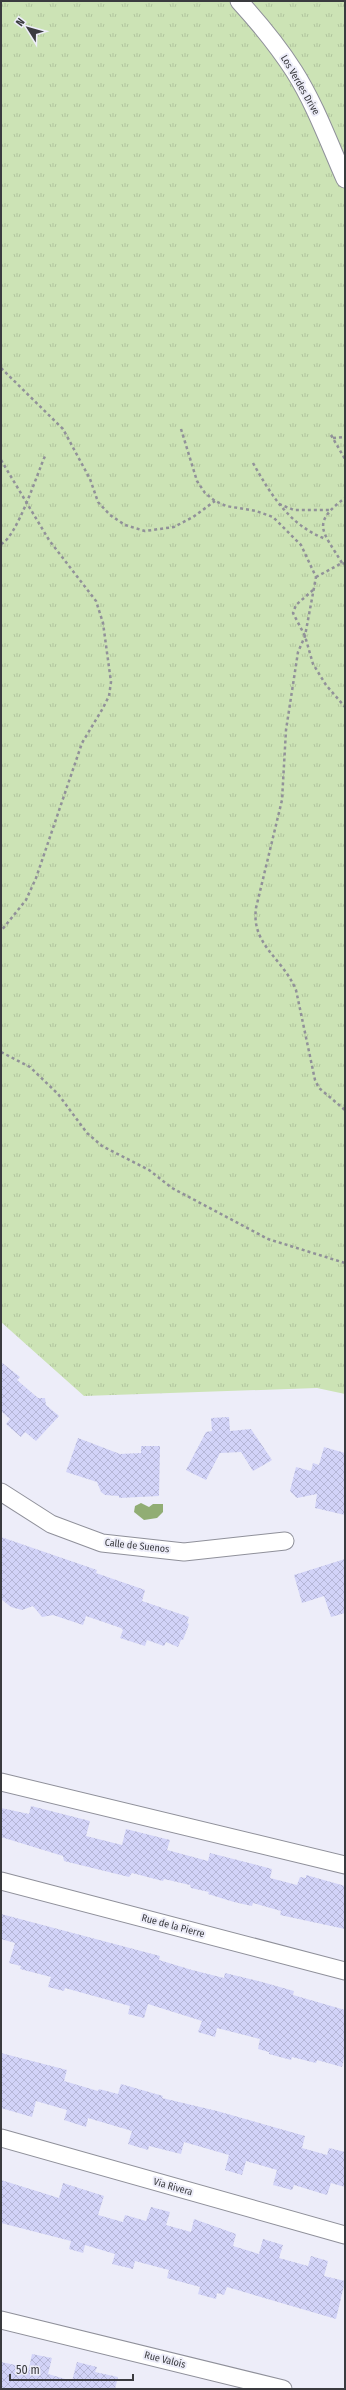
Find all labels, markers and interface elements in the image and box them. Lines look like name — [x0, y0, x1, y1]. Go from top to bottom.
north arrow — [8, 8, 48, 48]
text: N — [13, 16, 28, 29]
street label: Los Verdes Drive — [278, 53, 322, 117]
street label: Calle de Suenos — [104, 1537, 170, 1555]
street label: Rue de la Pierre — [140, 1912, 206, 1940]
street label: Via Rivera — [152, 2176, 194, 2198]
street label: Rue Valois — [143, 2349, 187, 2371]
scale bar — [10, 2356, 133, 2382]
text: 50 m — [16, 2363, 40, 2377]

